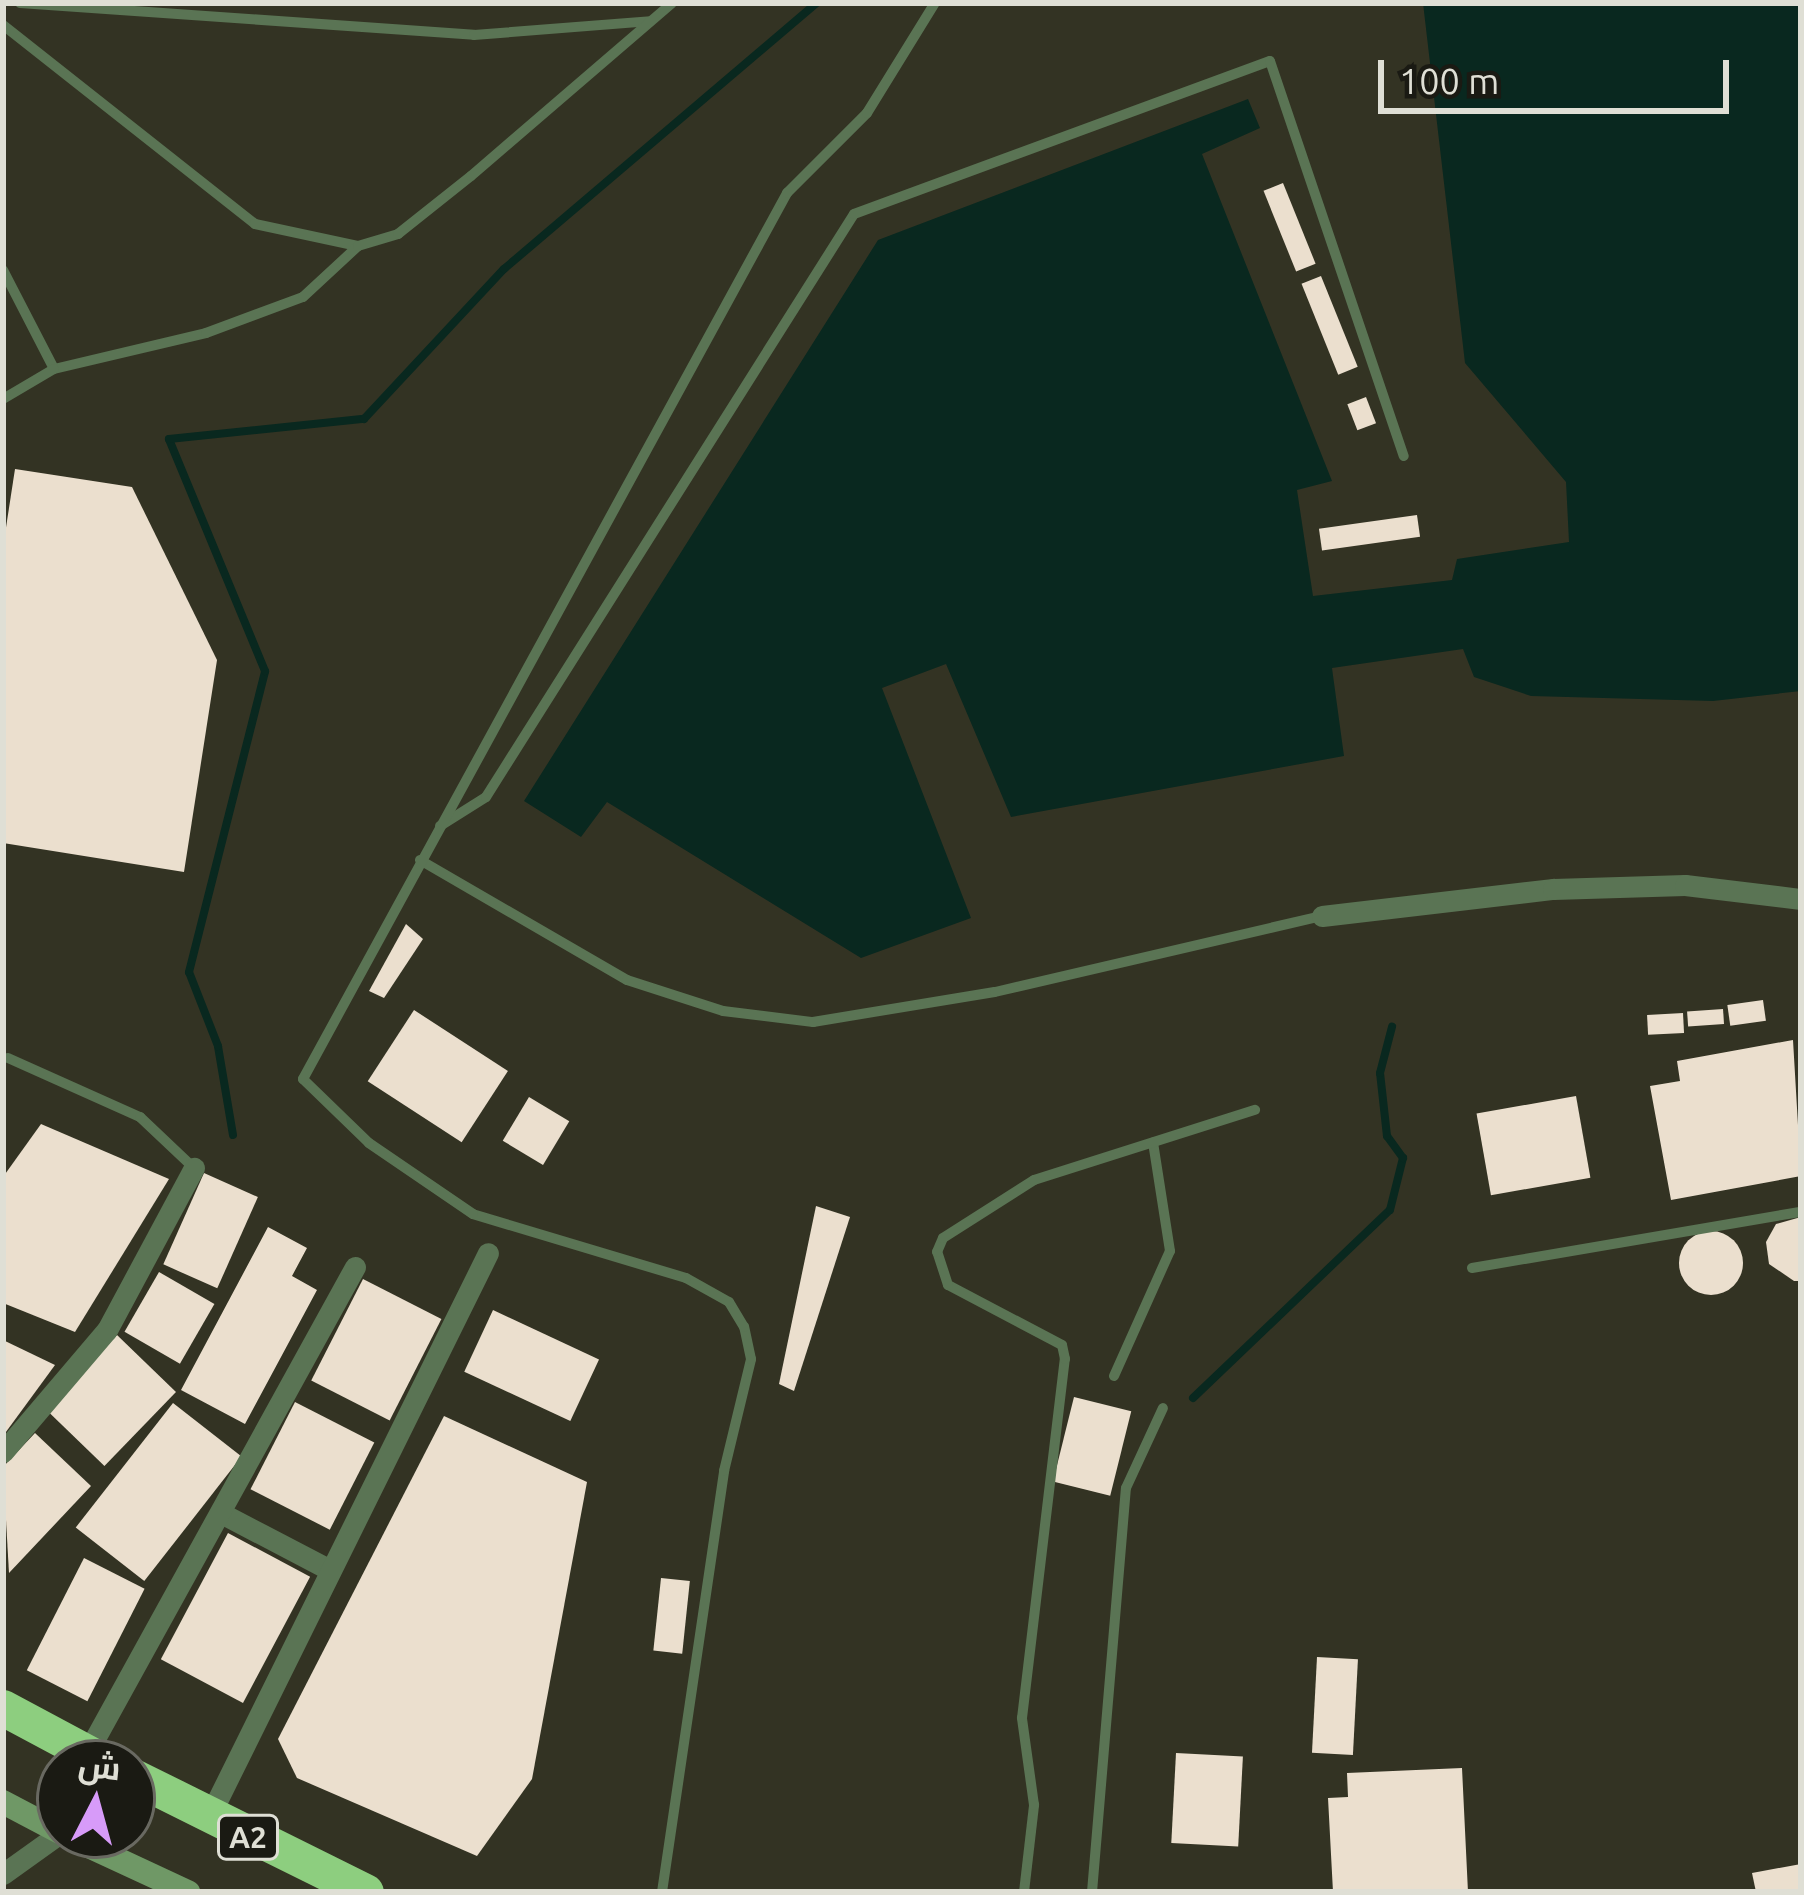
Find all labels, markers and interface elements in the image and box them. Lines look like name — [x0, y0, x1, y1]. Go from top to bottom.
scale bar — [1384, 36, 1735, 110]
text: 100 m — [1399, 60, 1499, 101]
north arrow — [36, 1739, 156, 1859]
text: ش — [77, 1745, 122, 1786]
road number: A2 — [215, 1813, 281, 1861]

